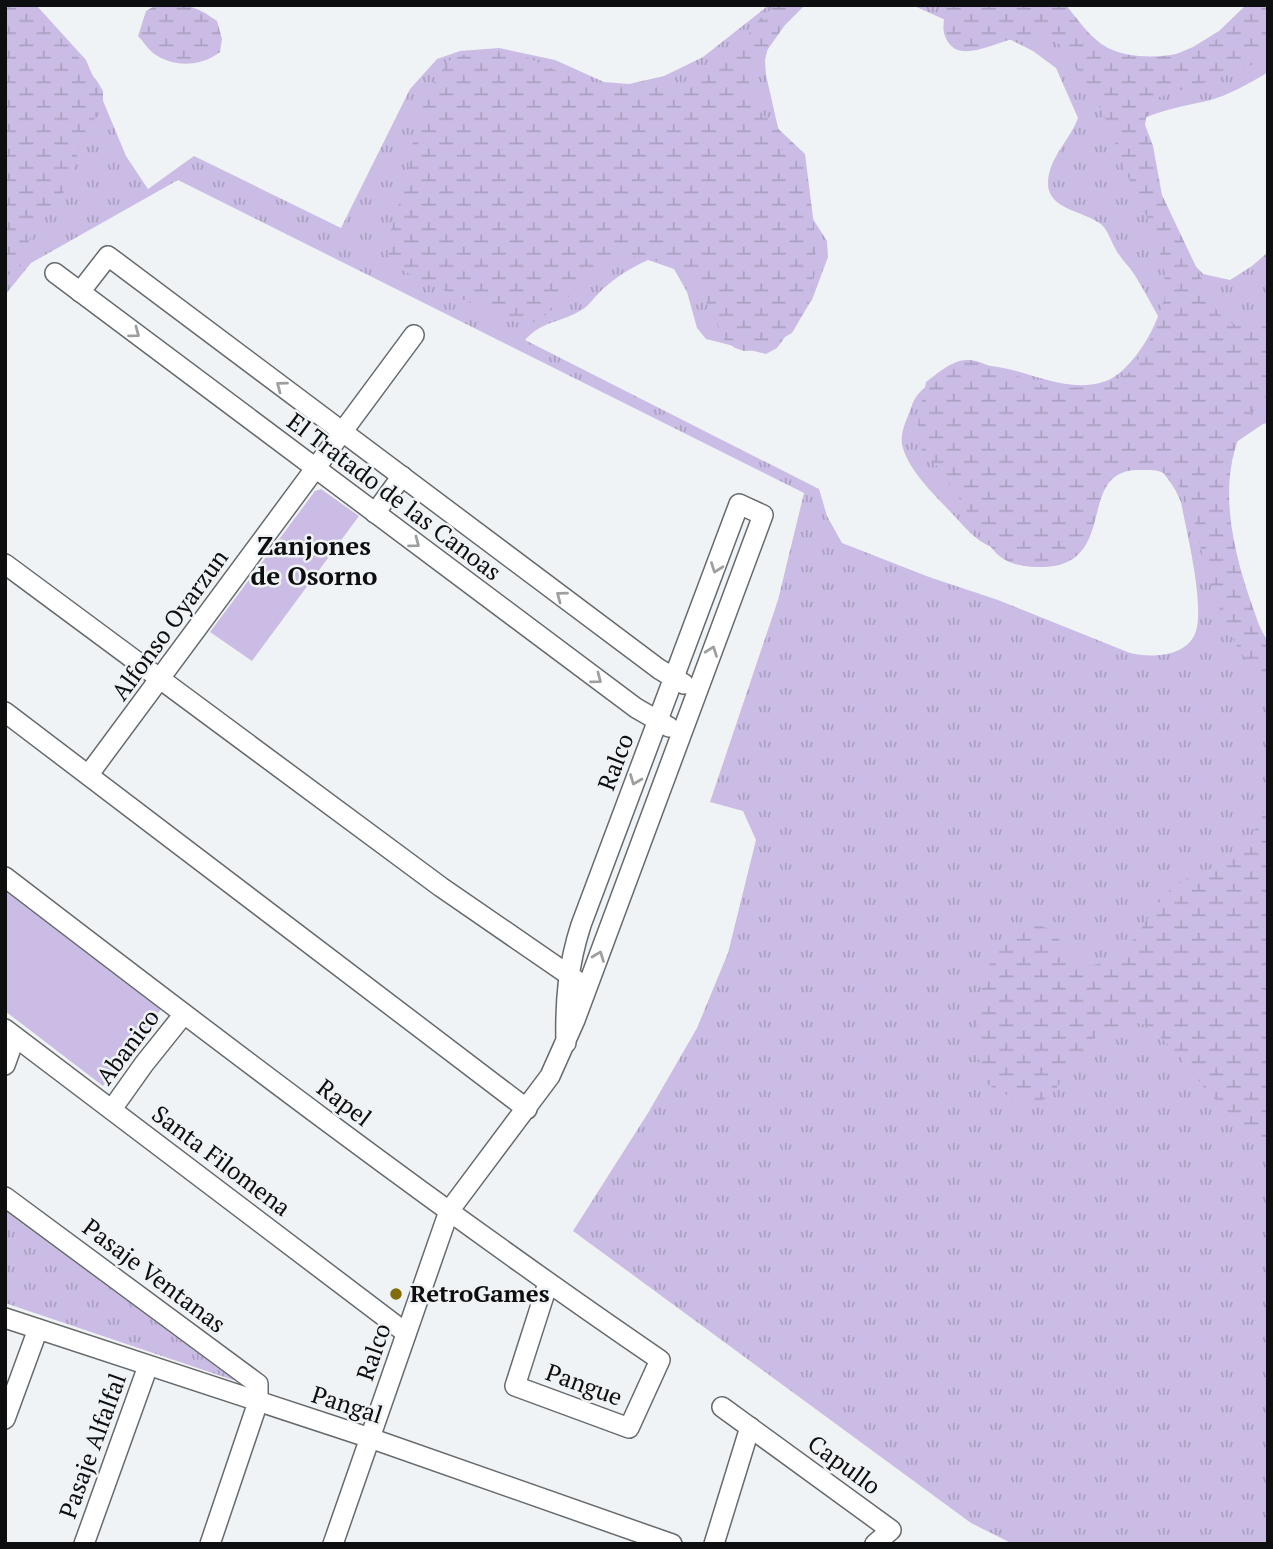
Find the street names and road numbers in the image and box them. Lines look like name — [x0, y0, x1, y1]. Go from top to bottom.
street label: El Tratado de las Canoas — [281, 405, 508, 587]
street label: Alfonso Oyarzun — [104, 542, 235, 706]
street label: Ralco — [590, 729, 641, 795]
street label: Abanico — [88, 1002, 166, 1091]
street label: Rapel — [311, 1071, 378, 1133]
street label: Santa Filomena — [146, 1097, 298, 1223]
street label: Pasaje Ventanas — [77, 1211, 233, 1340]
street label: Ralco — [348, 1319, 398, 1385]
street label: Pangue — [542, 1355, 627, 1413]
street label: Pasaje Alfalfal — [51, 1369, 133, 1523]
street label: Pangal — [308, 1378, 387, 1430]
street label: Capullo — [802, 1427, 887, 1501]

